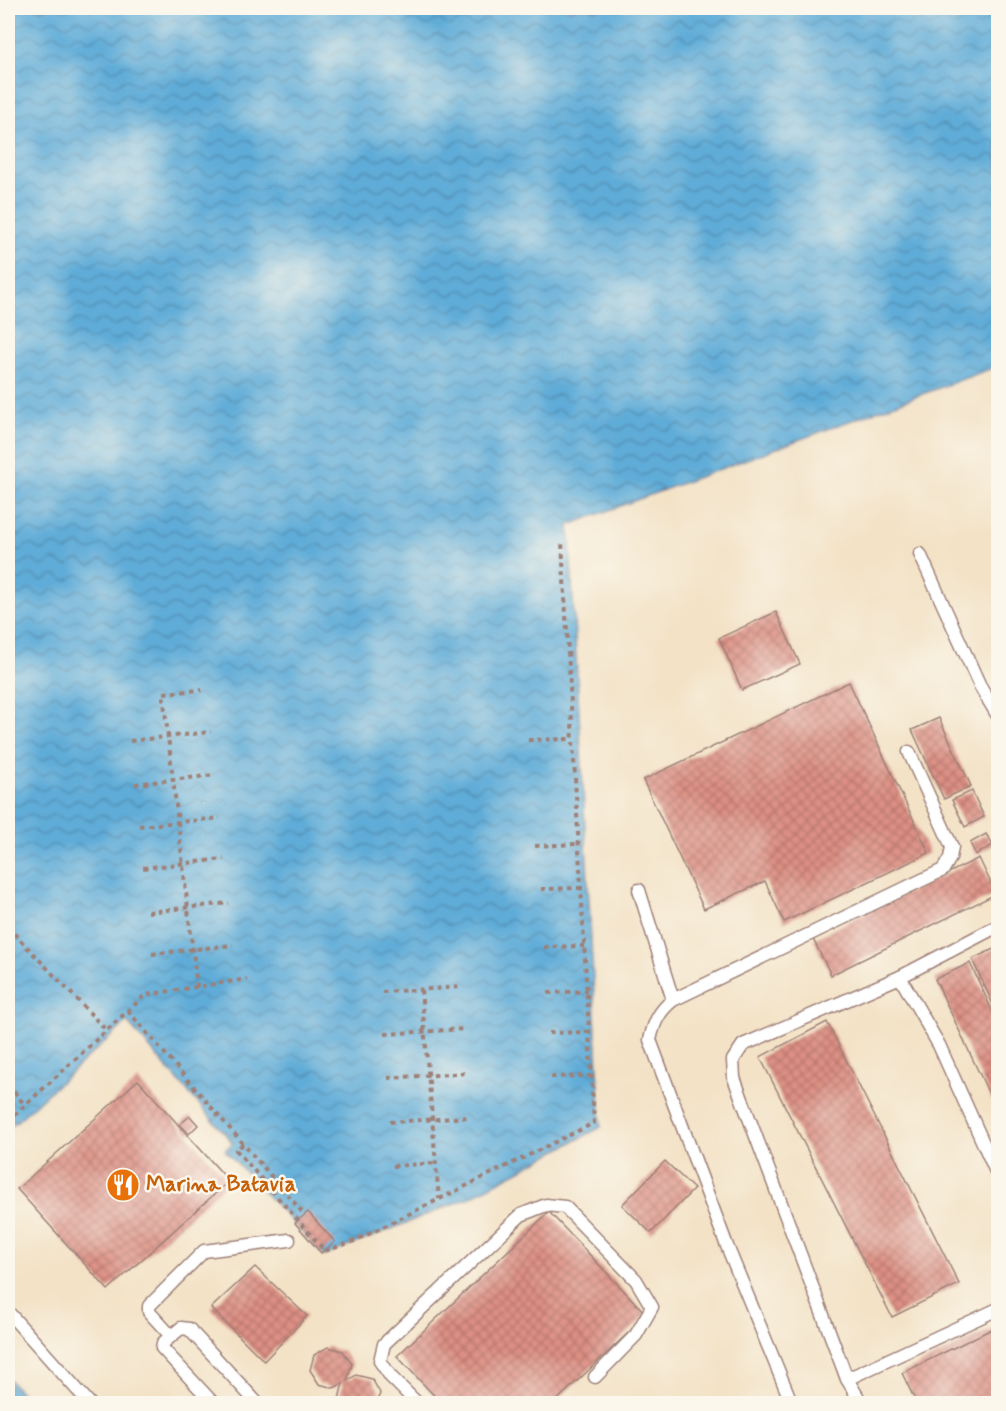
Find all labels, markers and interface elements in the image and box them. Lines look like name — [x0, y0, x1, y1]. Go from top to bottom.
restaurant icon: Marina Batavia — [105, 1167, 141, 1203]
place label: Marina Batavia — [146, 1171, 296, 1199]

